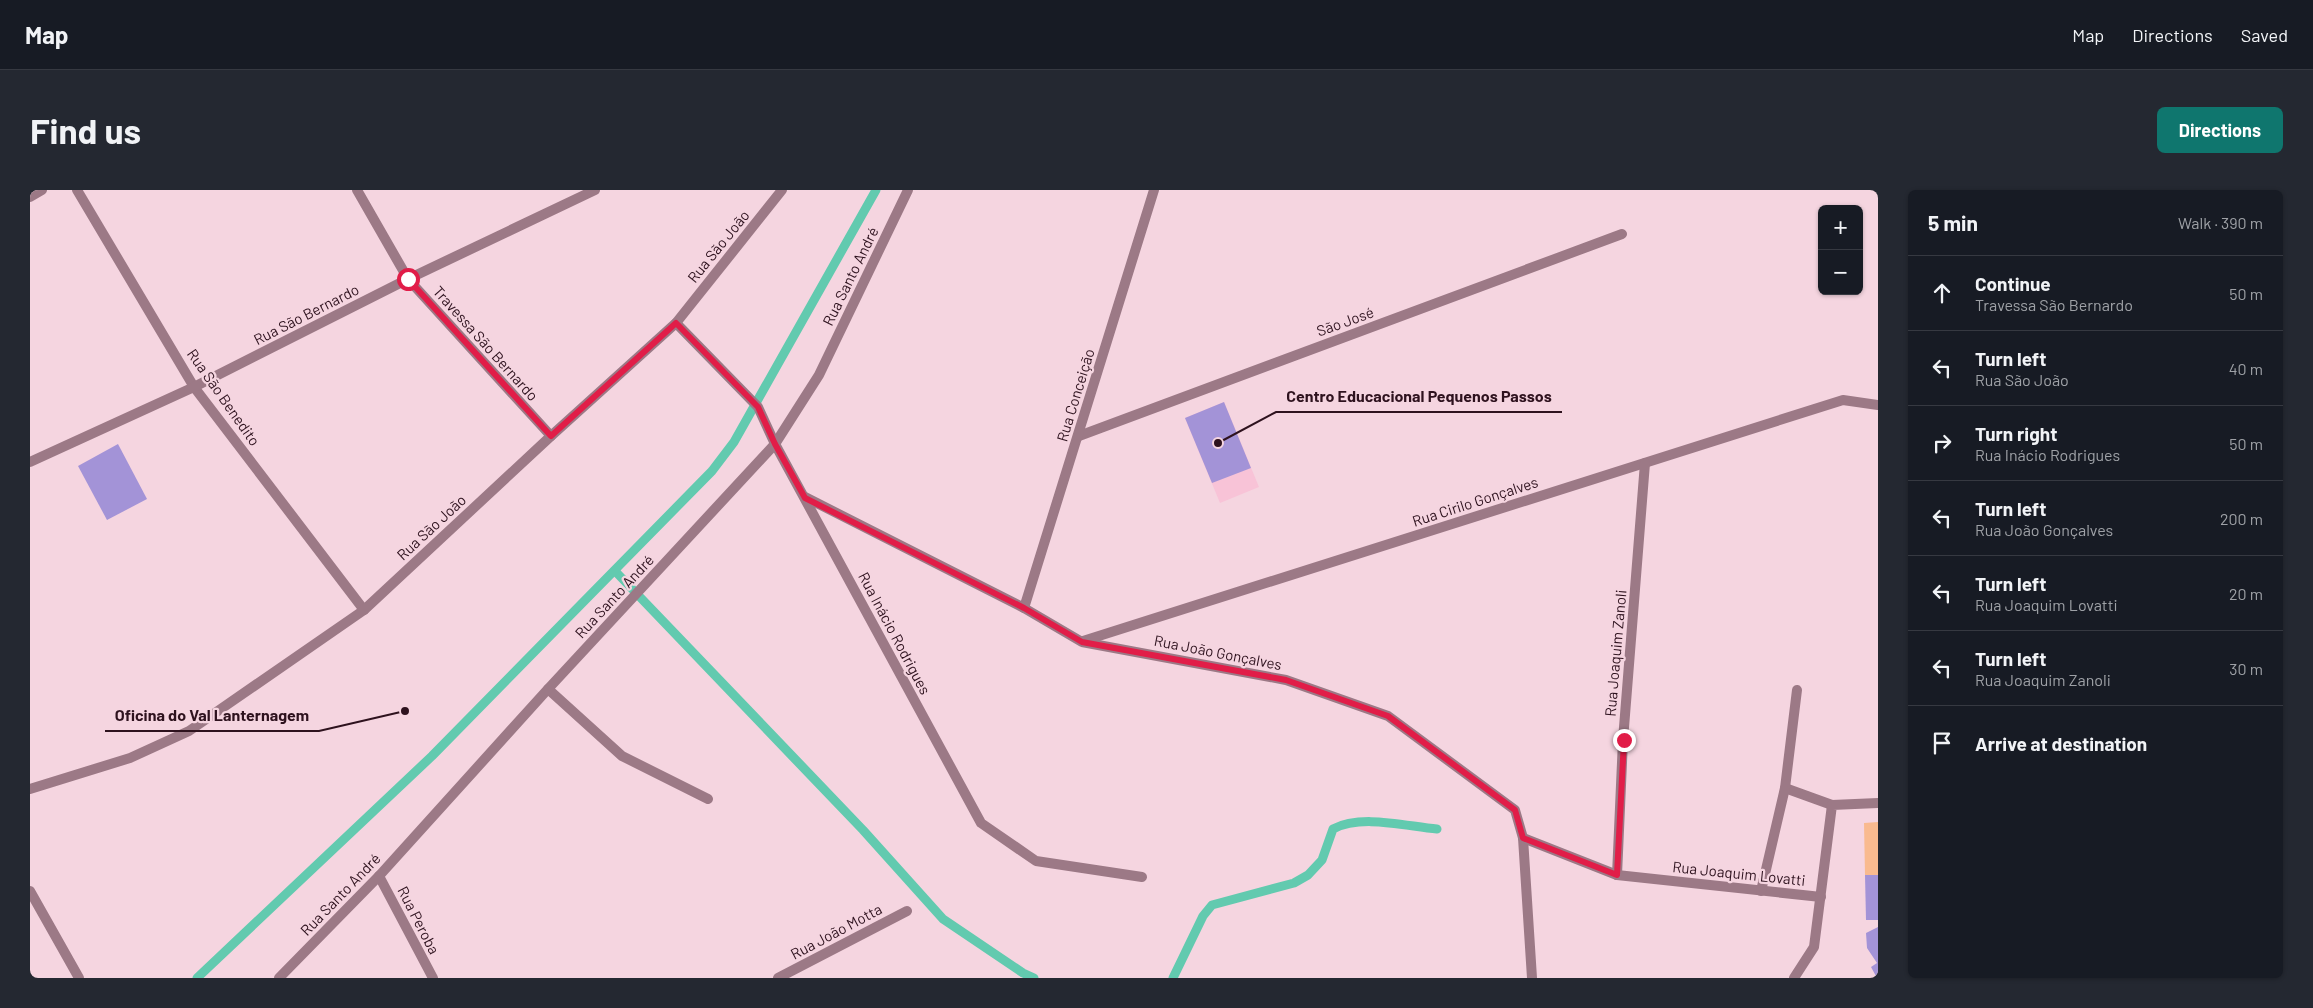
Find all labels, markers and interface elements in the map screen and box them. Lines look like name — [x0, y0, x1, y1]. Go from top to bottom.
text: Map — [25, 20, 68, 49]
text: Map — [2072, 24, 2104, 46]
text: Directions — [2132, 24, 2213, 46]
text: Saved — [2241, 24, 2288, 46]
button: Directions — [2157, 107, 2283, 153]
text: Find us — [30, 109, 141, 151]
map controls — [1818, 205, 1863, 295]
button: + — [1818, 205, 1863, 250]
street label: Rua São João — [683, 206, 753, 286]
text: 5 min — [1928, 210, 1978, 235]
text: Walk · 390 m — [2178, 213, 2263, 232]
street label: Rua Santo André — [818, 224, 882, 328]
button: − — [1818, 250, 1863, 295]
route start — [397, 268, 420, 291]
text: Continue — [1975, 272, 2051, 295]
icon: ahead — [1928, 279, 1956, 307]
street label: Rua São Bernardo — [250, 280, 362, 348]
street label: Travessa São Bernardo — [430, 282, 542, 404]
text: 50 m — [2229, 284, 2263, 303]
text: Travessa São Bernardo — [1975, 295, 2133, 314]
street label: São José — [1314, 302, 1376, 340]
street label: Rua São Benedito — [184, 345, 264, 449]
street label: Rua Conceição — [1052, 346, 1098, 444]
text: Turn left — [1975, 347, 2046, 370]
icon: left — [1928, 354, 1956, 382]
text: 40 m — [2229, 359, 2263, 378]
text: Rua São João — [1975, 370, 2069, 389]
callout: Centro Educacional Pequenos Passos — [1276, 381, 1562, 412]
text: Centro Educacional Pequenos Passos — [1286, 386, 1552, 405]
text: Turn right — [1975, 422, 2057, 445]
icon: right — [1928, 429, 1956, 457]
text: 50 m — [2229, 434, 2263, 453]
text: Rua Inácio Rodrigues — [1975, 445, 2120, 464]
street label: Rua Cirilo Gonçalves — [1410, 472, 1540, 530]
street label: Rua São João — [393, 490, 469, 564]
text: Turn left — [1975, 497, 2046, 520]
icon: left — [1928, 504, 1956, 532]
text: 200 m — [2220, 509, 2263, 528]
text: Rua João Gonçalves — [1975, 520, 2113, 539]
street label: Rua Santo André — [571, 551, 657, 641]
street label: Rua Inácio Rodrigues — [855, 569, 935, 697]
text: Turn left — [1975, 572, 2046, 595]
icon: left — [1928, 579, 1956, 607]
text: 20 m — [2229, 584, 2263, 603]
street label: Rua Joaquim Zanoli — [1600, 589, 1630, 717]
text: Rua Joaquim Lovatti — [1975, 595, 2118, 614]
street label: Rua João Gonçalves — [1153, 631, 1283, 673]
text: Turn left — [1975, 647, 2046, 670]
icon: left — [1928, 654, 1956, 682]
text: 30 m — [2229, 659, 2263, 678]
text: Rua Joaquim Zanoli — [1975, 670, 2111, 689]
callout: Oficina do Val Lanternagem — [105, 700, 319, 731]
text: Oficina do Val Lanternagem — [115, 705, 309, 724]
route end — [1613, 729, 1636, 752]
icon: arrive — [1928, 729, 1956, 757]
text: Arrive at destination — [1975, 732, 2147, 755]
street label: Rua Santo André — [296, 849, 384, 939]
street label: Rua Joaquim Lovatti — [1672, 857, 1806, 889]
street label: Rua Peroba — [394, 883, 444, 957]
street label: Rua João Motta — [787, 899, 885, 963]

